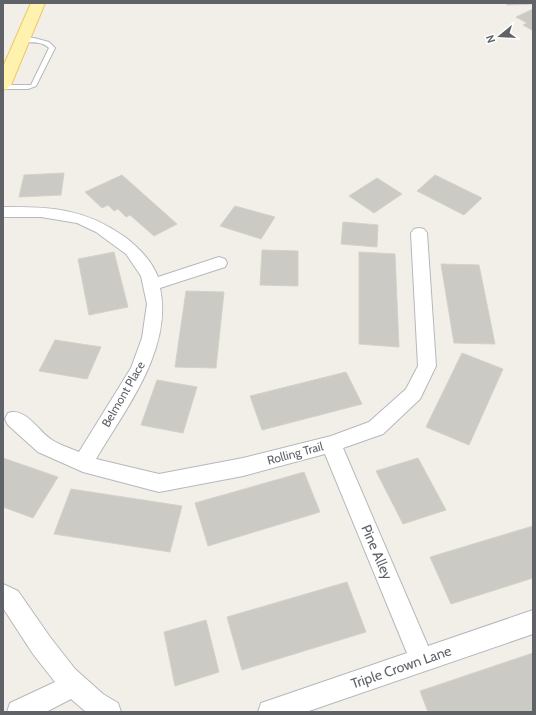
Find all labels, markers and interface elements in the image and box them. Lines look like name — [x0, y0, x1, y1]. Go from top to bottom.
north arrow — [480, 16, 520, 56]
text: N — [483, 33, 498, 45]
street label: Belmont Place — [98, 358, 148, 430]
street label: Rolling Trail — [265, 438, 325, 468]
street label: Pine Alley — [357, 522, 397, 582]
street label: Triple Crown Lane — [348, 641, 454, 693]

